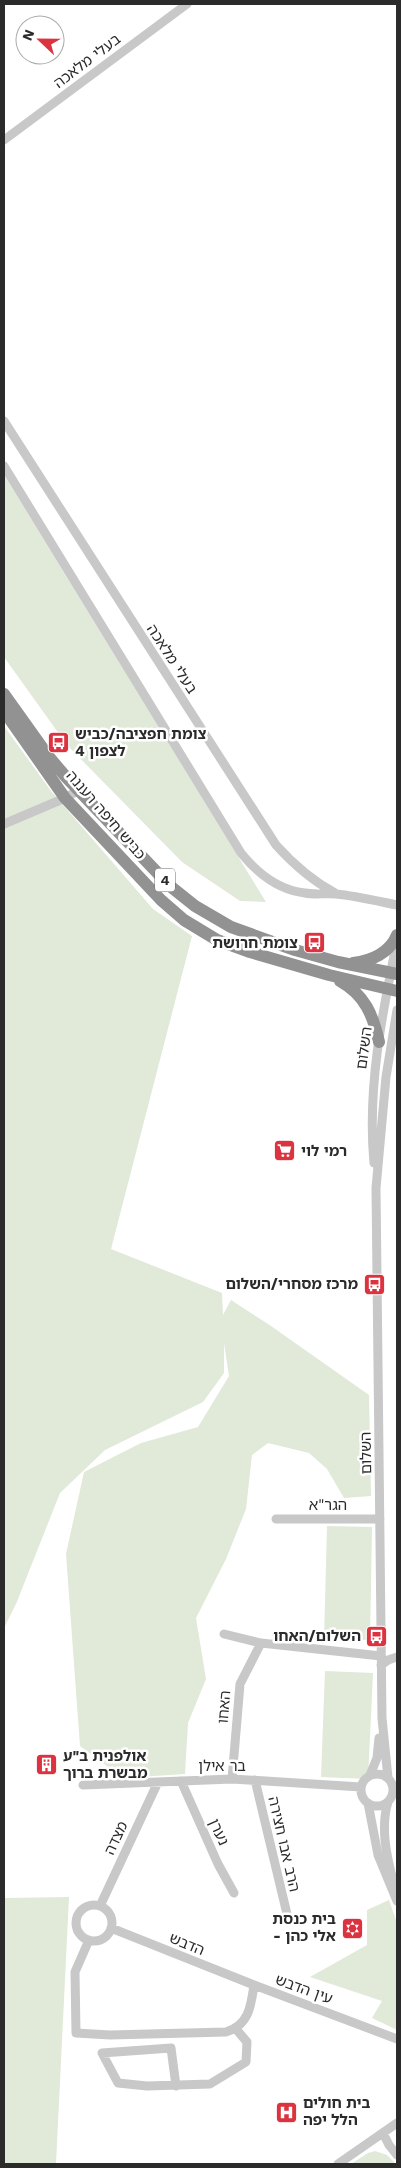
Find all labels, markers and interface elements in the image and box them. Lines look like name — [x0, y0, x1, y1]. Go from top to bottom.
north arrow — [15, 15, 65, 65]
text: N — [19, 27, 37, 43]
street label: בעלי מלאכה — [50, 30, 124, 92]
street label: בעלי מלאכה — [143, 621, 201, 697]
place label: צומת חפציבה/כביש 4 לצפון — [75, 725, 207, 760]
bus stop icon: צומת חפציבה/כביש 4 לצפון — [47, 731, 71, 755]
street label: כביש חיפה רעננה — [63, 767, 150, 863]
road number: 4 — [155, 868, 175, 892]
bus stop icon: צומת חרושת — [302, 931, 326, 955]
place label: צומת חרושת — [212, 934, 298, 952]
street label: השלום — [352, 1026, 376, 1070]
supermarket icon: רמי לוי — [273, 1139, 297, 1163]
place label: רמי לוי — [301, 1142, 347, 1160]
bus stop icon: מרכז מסחרי/השלום — [362, 1272, 386, 1296]
place label: מרכז מסחרי/השלום — [225, 1275, 358, 1293]
street label: השלום — [357, 1431, 375, 1475]
street label: הגר"א — [309, 1496, 347, 1514]
bus stop icon: השלום/האחו — [365, 1624, 389, 1648]
place label: השלום/האחו — [273, 1627, 361, 1645]
street label: האחו — [214, 1690, 234, 1724]
place label: אולפנית ב"ע מבשרת ברוך — [63, 1747, 148, 1782]
building icon: אולפנית ב"ע מבשרת ברוך — [35, 1753, 59, 1777]
street label: בר אילן — [198, 1757, 246, 1775]
street label: הרב אבו חצירה — [264, 1795, 304, 1893]
street label: נערן — [205, 1816, 233, 1848]
street label: מצדה — [100, 1818, 132, 1858]
place label: בית כנסת - אלי כהן — [272, 1910, 336, 1945]
synagogue icon: בית כנסת - אלי כהן — [340, 1916, 364, 1940]
street label: הדבש — [167, 1929, 207, 1959]
street label: עין הדבש — [273, 1970, 335, 2008]
place label: בית חולים הלל יפה — [303, 2094, 371, 2129]
hospital icon: בית חולים הלל יפה — [275, 2100, 299, 2124]

